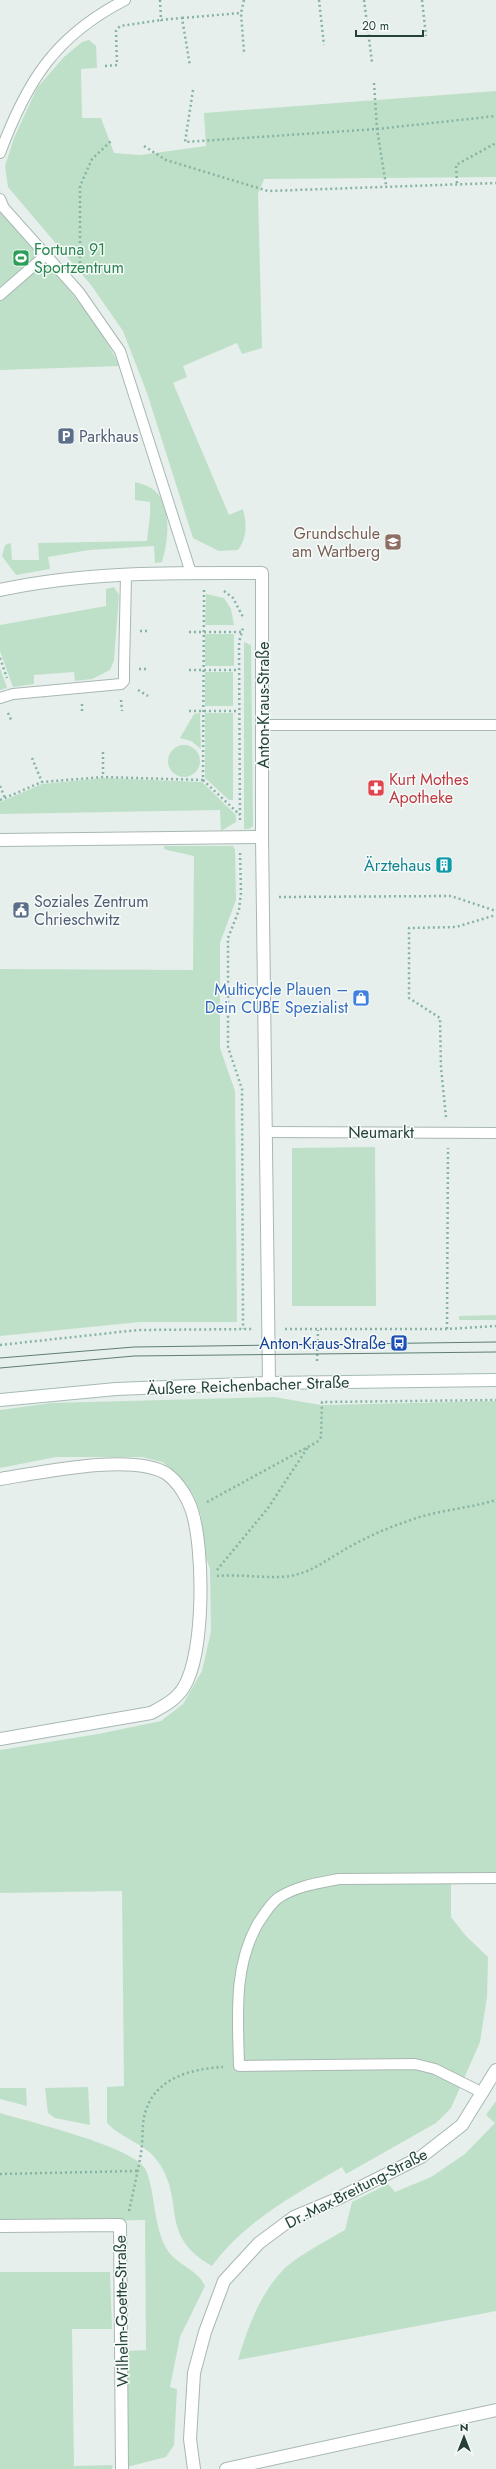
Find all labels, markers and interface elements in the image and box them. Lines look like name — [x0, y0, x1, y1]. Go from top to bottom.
scale bar — [356, 12, 423, 38]
text: 20 m — [362, 17, 389, 35]
place label: Fortuna 91 Sportzentrum — [34, 238, 124, 279]
sports icon: Fortuna 91 Sportzentrum — [11, 248, 31, 268]
place label: Parkhaus — [79, 425, 138, 448]
parking icon: Parkhaus — [56, 426, 76, 446]
place label: Grundschule am Wartberg — [292, 522, 380, 563]
school or university icon: Grundschule am Wartberg — [383, 532, 403, 552]
street label: Anton-Kraus-Straße — [252, 642, 275, 768]
place label: Kurt Mothes Apotheke — [389, 768, 469, 809]
pharmacy icon: Kurt Mothes Apotheke — [366, 778, 386, 798]
place label: Ärztehaus — [364, 854, 431, 877]
building icon: Ärztehaus — [434, 855, 454, 875]
place label: Soziales Zentrum Chrieschwitz — [34, 890, 149, 931]
public building icon: Soziales Zentrum Chrieschwitz — [11, 900, 31, 920]
place label: Multicycle Plauen – Dein CUBE Spezialist — [205, 978, 348, 1019]
shop icon: Multicycle Plauen – Dein CUBE Spezialist — [351, 988, 371, 1008]
street label: Neumarkt — [348, 1121, 414, 1144]
place label: Anton-Kraus-Straße — [259, 1332, 386, 1355]
bus stop icon: Anton-Kraus-Straße — [389, 1333, 409, 1353]
street label: Äußere Reichenbacher Straße — [146, 1370, 350, 1401]
street label: Dr.-Max-Breitung-Straße — [281, 2143, 431, 2234]
street label: Wilhelm-Goette-Straße — [109, 2235, 134, 2387]
north arrow — [444, 2417, 484, 2457]
text: N — [460, 2419, 468, 2435]

